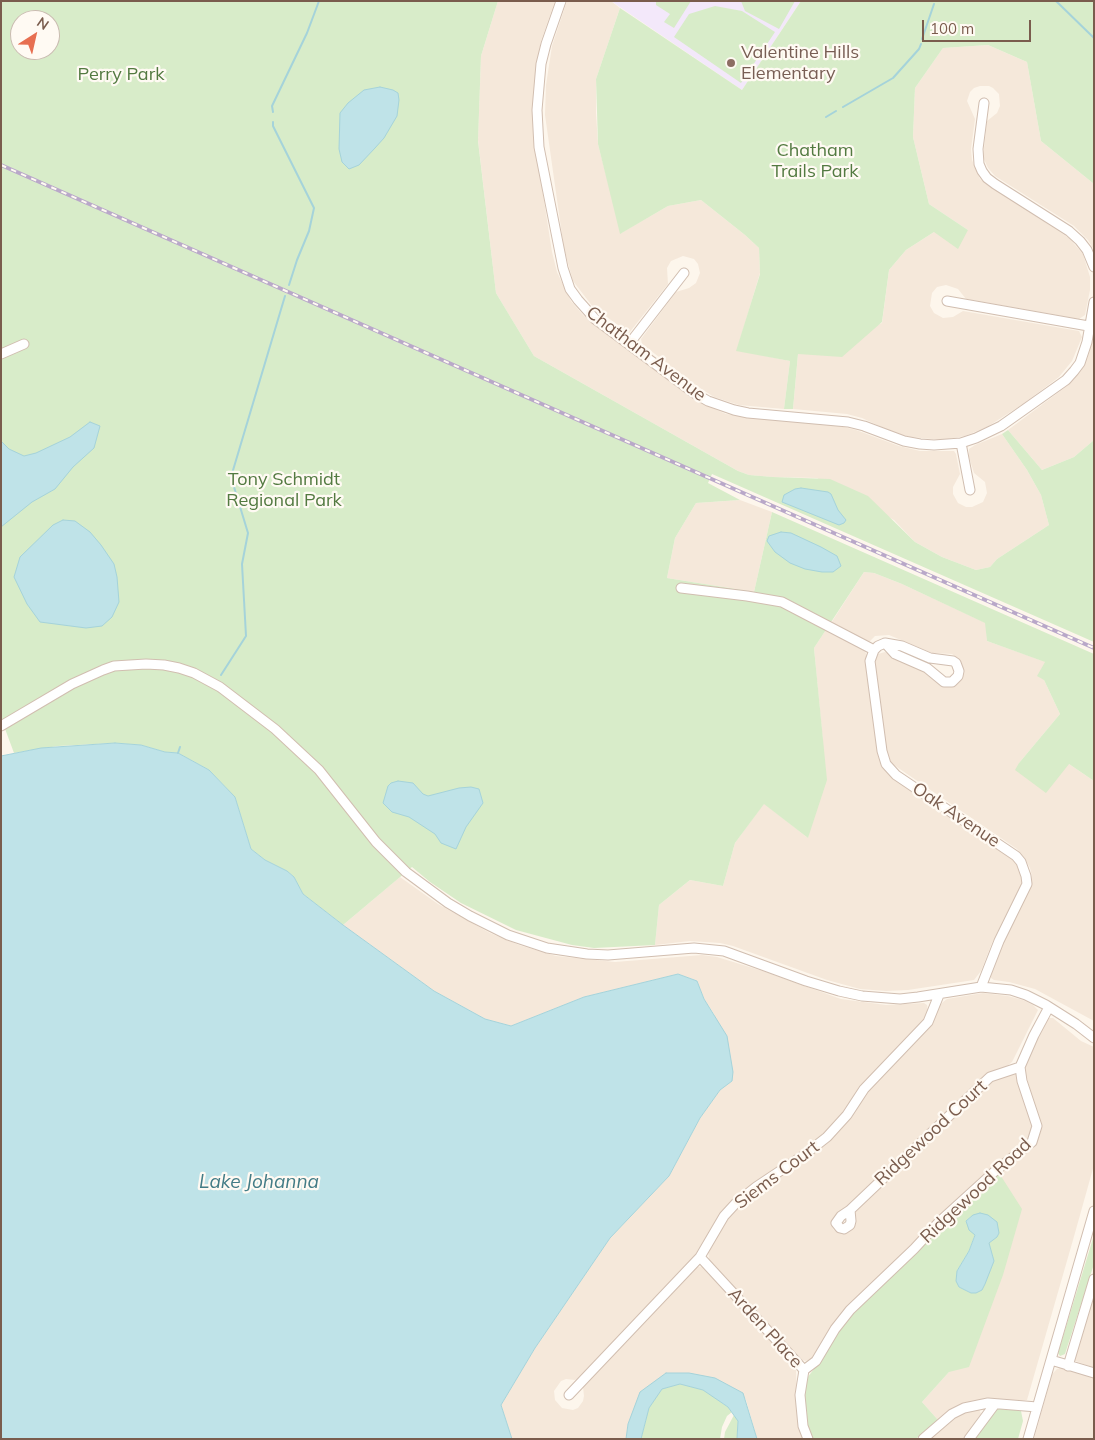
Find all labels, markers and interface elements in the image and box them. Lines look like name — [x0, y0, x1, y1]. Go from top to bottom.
north arrow — [10, 10, 60, 60]
scale bar — [925, 10, 1034, 42]
text: N — [34, 13, 53, 34]
text: 100 m — [930, 19, 974, 38]
place label: Valentine Hills Elementary — [741, 42, 859, 84]
marker: Valentine Hills Elementary — [725, 57, 737, 69]
park label: Perry Park — [78, 64, 164, 86]
park label: Chatham Trails Park — [772, 140, 858, 182]
street label: Chatham Avenue — [582, 302, 710, 406]
park label: Tony Schmidt Regional Park — [226, 469, 342, 512]
street label: Oak Avenue — [908, 778, 1004, 852]
street label: Ridgewood Court — [871, 1076, 991, 1190]
street label: Ridgewood Road — [916, 1134, 1036, 1248]
street label: Siems Court — [730, 1136, 824, 1214]
water label: Lake Johanna — [199, 1171, 319, 1193]
street label: Arden Place — [723, 1283, 807, 1373]

